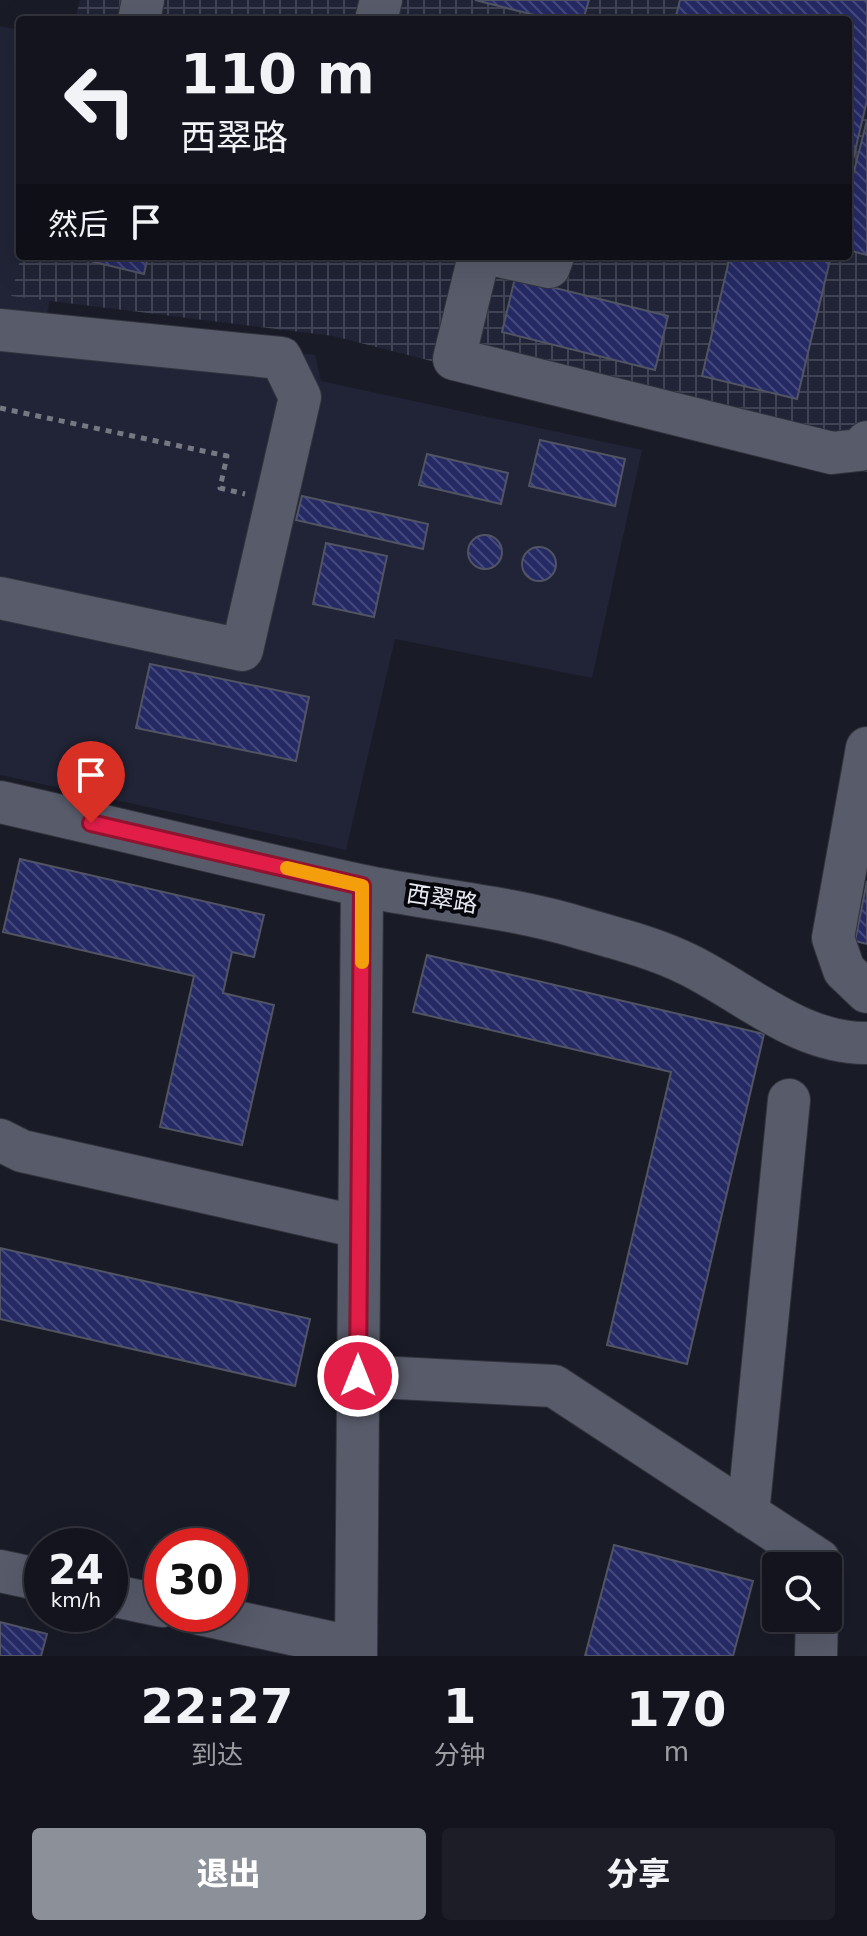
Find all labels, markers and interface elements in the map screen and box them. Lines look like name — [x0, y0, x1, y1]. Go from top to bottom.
text: 110 m — [180, 41, 375, 106]
icon: left — [48, 48, 152, 152]
text: 西翠路 — [180, 117, 288, 158]
icon: arrive — [124, 200, 168, 244]
text: 然后 — [48, 207, 108, 242]
pin — [57, 741, 125, 823]
icon: arrive — [69, 753, 113, 797]
street label: 西翠路 — [404, 880, 480, 918]
position arrow — [316, 1334, 400, 1418]
speed limit sign: 30 — [144, 1528, 248, 1632]
text: 24 — [48, 1547, 104, 1593]
map controls — [762, 1552, 842, 1632]
button: search — [762, 1552, 842, 1632]
text: km/h — [51, 1588, 101, 1612]
text: 22:27 — [140, 1678, 293, 1734]
text: 1 — [443, 1678, 476, 1734]
text: 170 — [626, 1681, 726, 1737]
text: m — [664, 1737, 689, 1767]
text: 到达 — [191, 1740, 243, 1770]
text: 分钟 — [434, 1740, 486, 1770]
button: 退出 — [32, 1828, 426, 1920]
button: 分享 — [442, 1828, 835, 1920]

